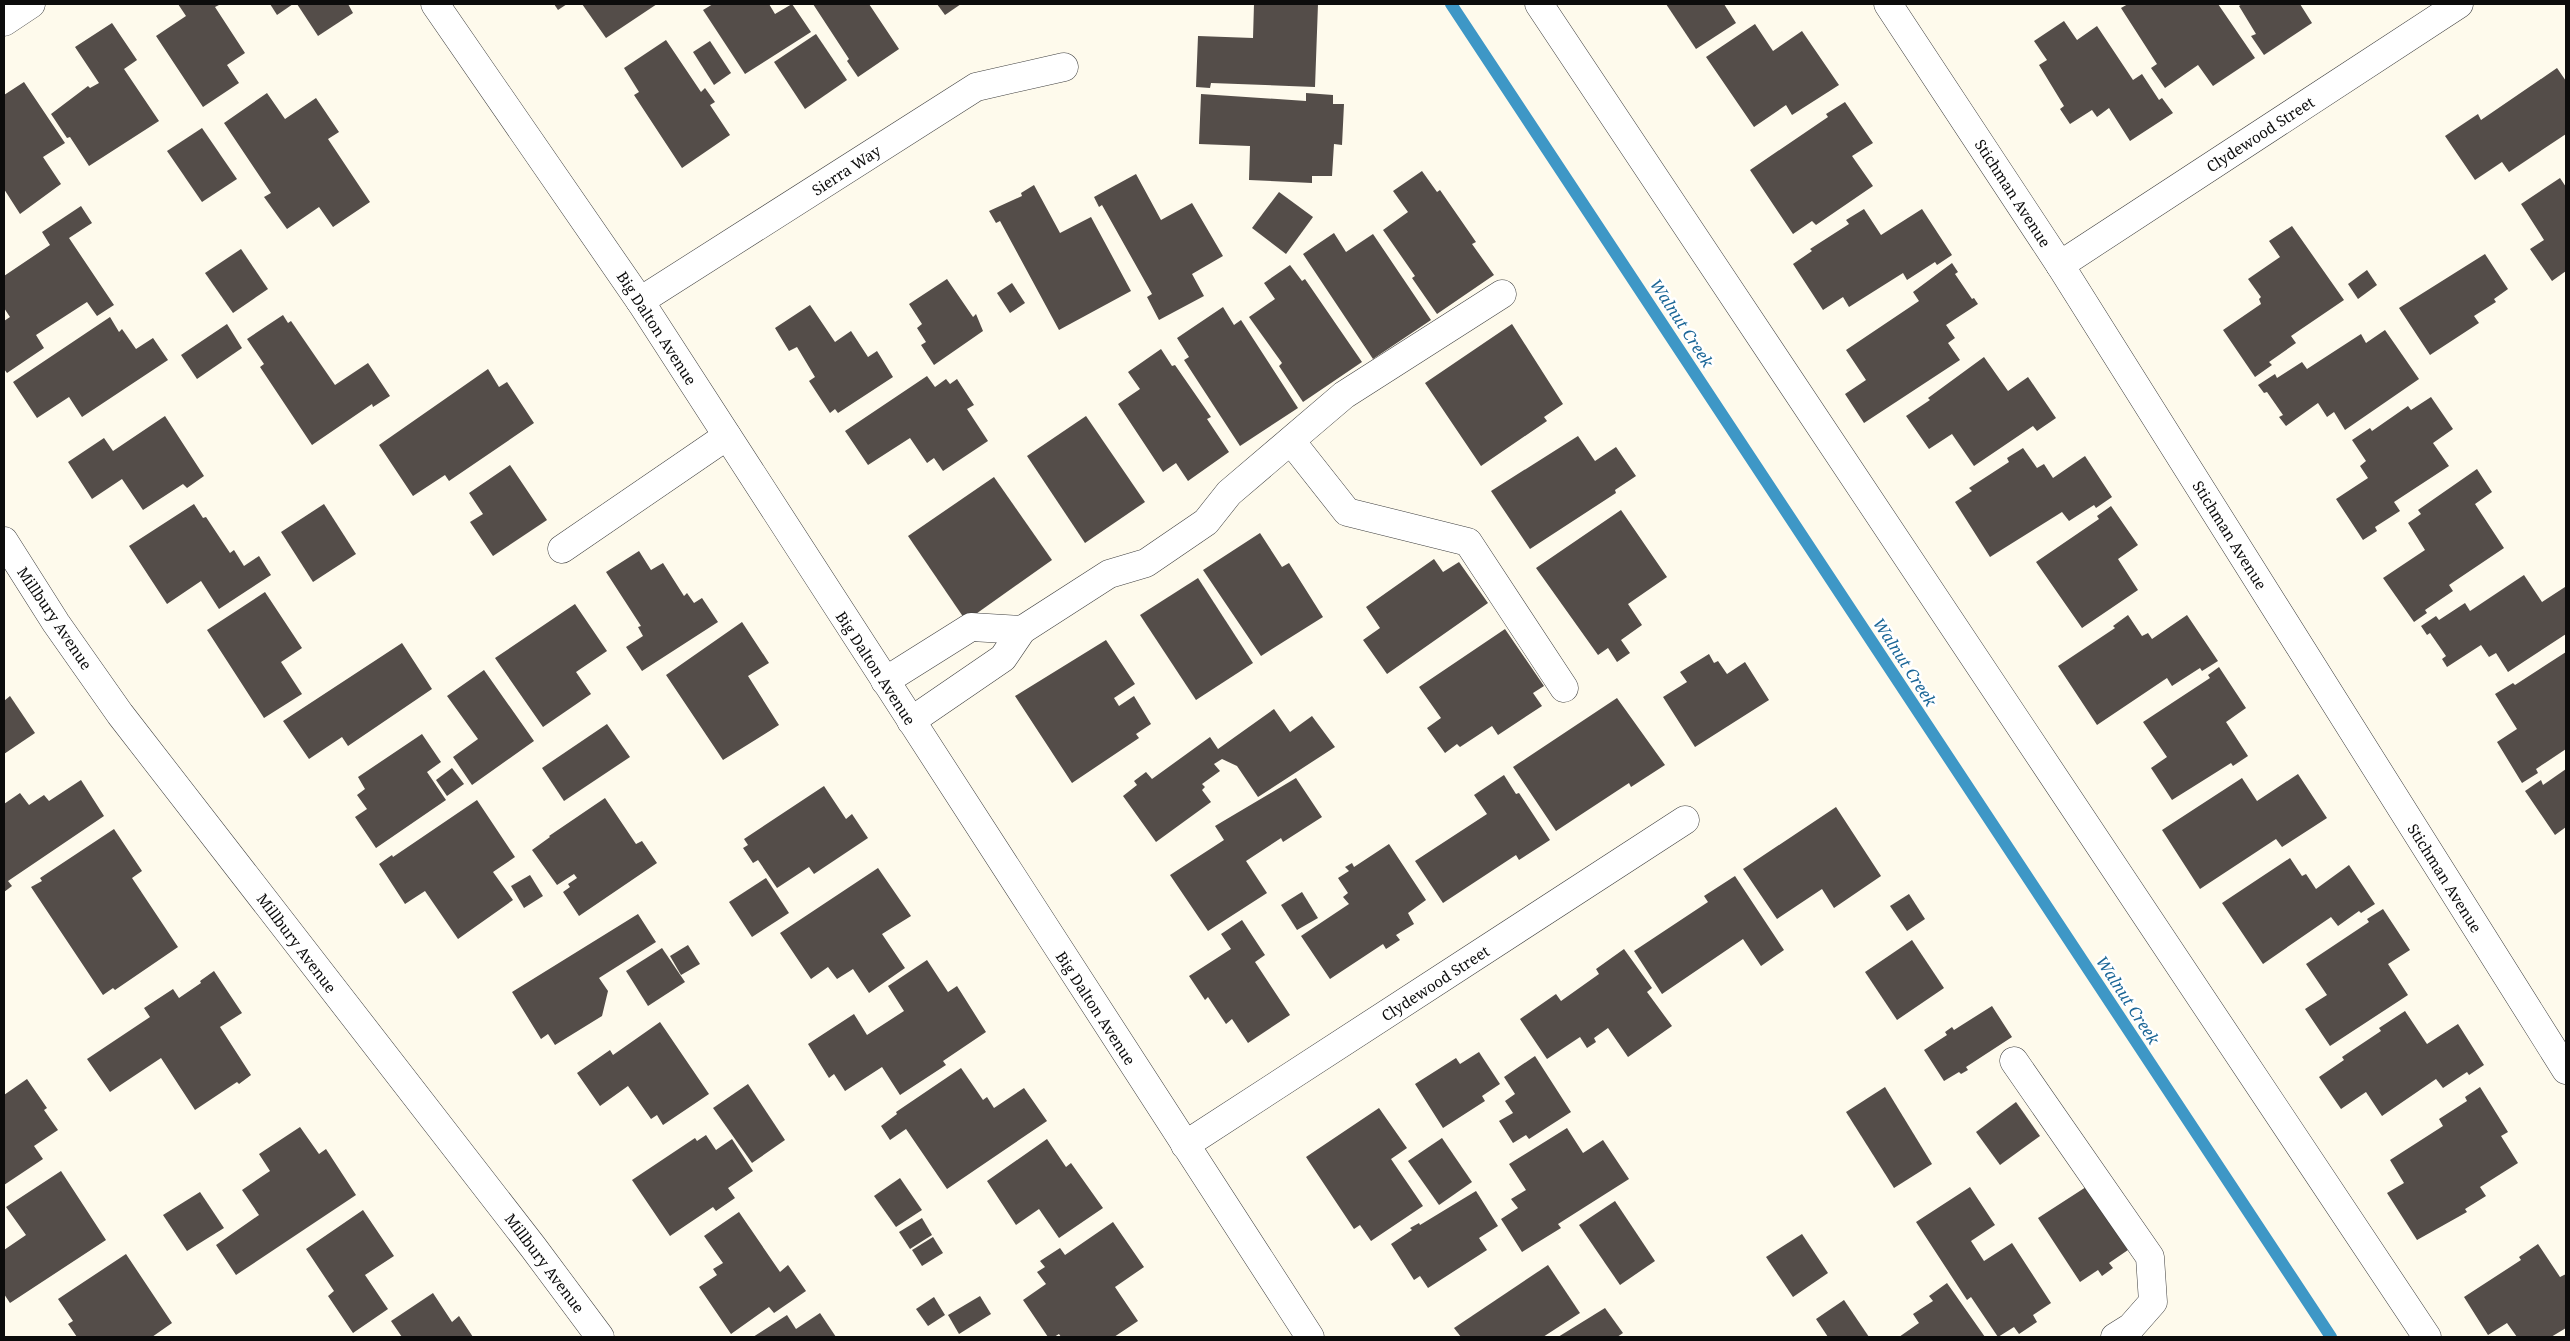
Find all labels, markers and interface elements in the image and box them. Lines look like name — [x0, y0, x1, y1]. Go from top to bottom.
street label: Clydewood Street — [2202, 92, 2318, 176]
street label: Stichman Avenue — [1971, 135, 2055, 251]
street label: Sierra Way — [808, 140, 885, 200]
street label: Big Dalton Avenue — [613, 267, 701, 389]
water label: Walnut Creek — [1645, 275, 1719, 372]
street label: Stichman Avenue — [2188, 477, 2272, 593]
street label: Millbury Avenue — [13, 563, 97, 673]
street label: Big Dalton Avenue — [832, 607, 920, 729]
water label: Walnut Creek — [1868, 614, 1942, 711]
street label: Stichman Avenue — [2403, 820, 2487, 936]
street label: Millbury Avenue — [253, 889, 341, 997]
street label: Clydewood Street — [1377, 941, 1493, 1025]
street label: Big Dalton Avenue — [1052, 947, 1140, 1069]
water label: Walnut Creek — [2091, 952, 2165, 1049]
street label: Millbury Avenue — [501, 1209, 589, 1317]

